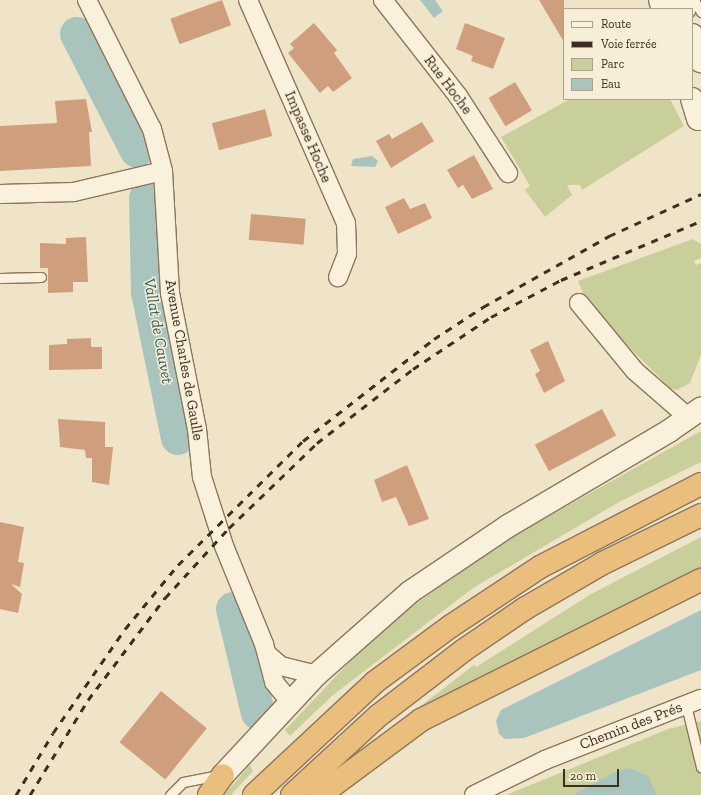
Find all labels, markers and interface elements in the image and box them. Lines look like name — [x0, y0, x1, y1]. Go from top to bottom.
legend — [563, 8, 693, 100]
text: Route — [601, 17, 631, 31]
text: Voie ferrée — [601, 37, 657, 51]
street label: Rue Hoche — [420, 52, 476, 118]
text: Parc — [601, 57, 624, 71]
text: Eau — [601, 77, 621, 91]
street label: Impasse Hoche — [281, 88, 335, 186]
water label: Vallat de Cauvet — [139, 277, 177, 385]
street label: Avenue Charles de Gaulle — [161, 278, 207, 442]
street label: Chemin des Prés — [577, 698, 685, 754]
scale bar — [565, 761, 621, 787]
text: 20 m — [570, 769, 596, 783]

